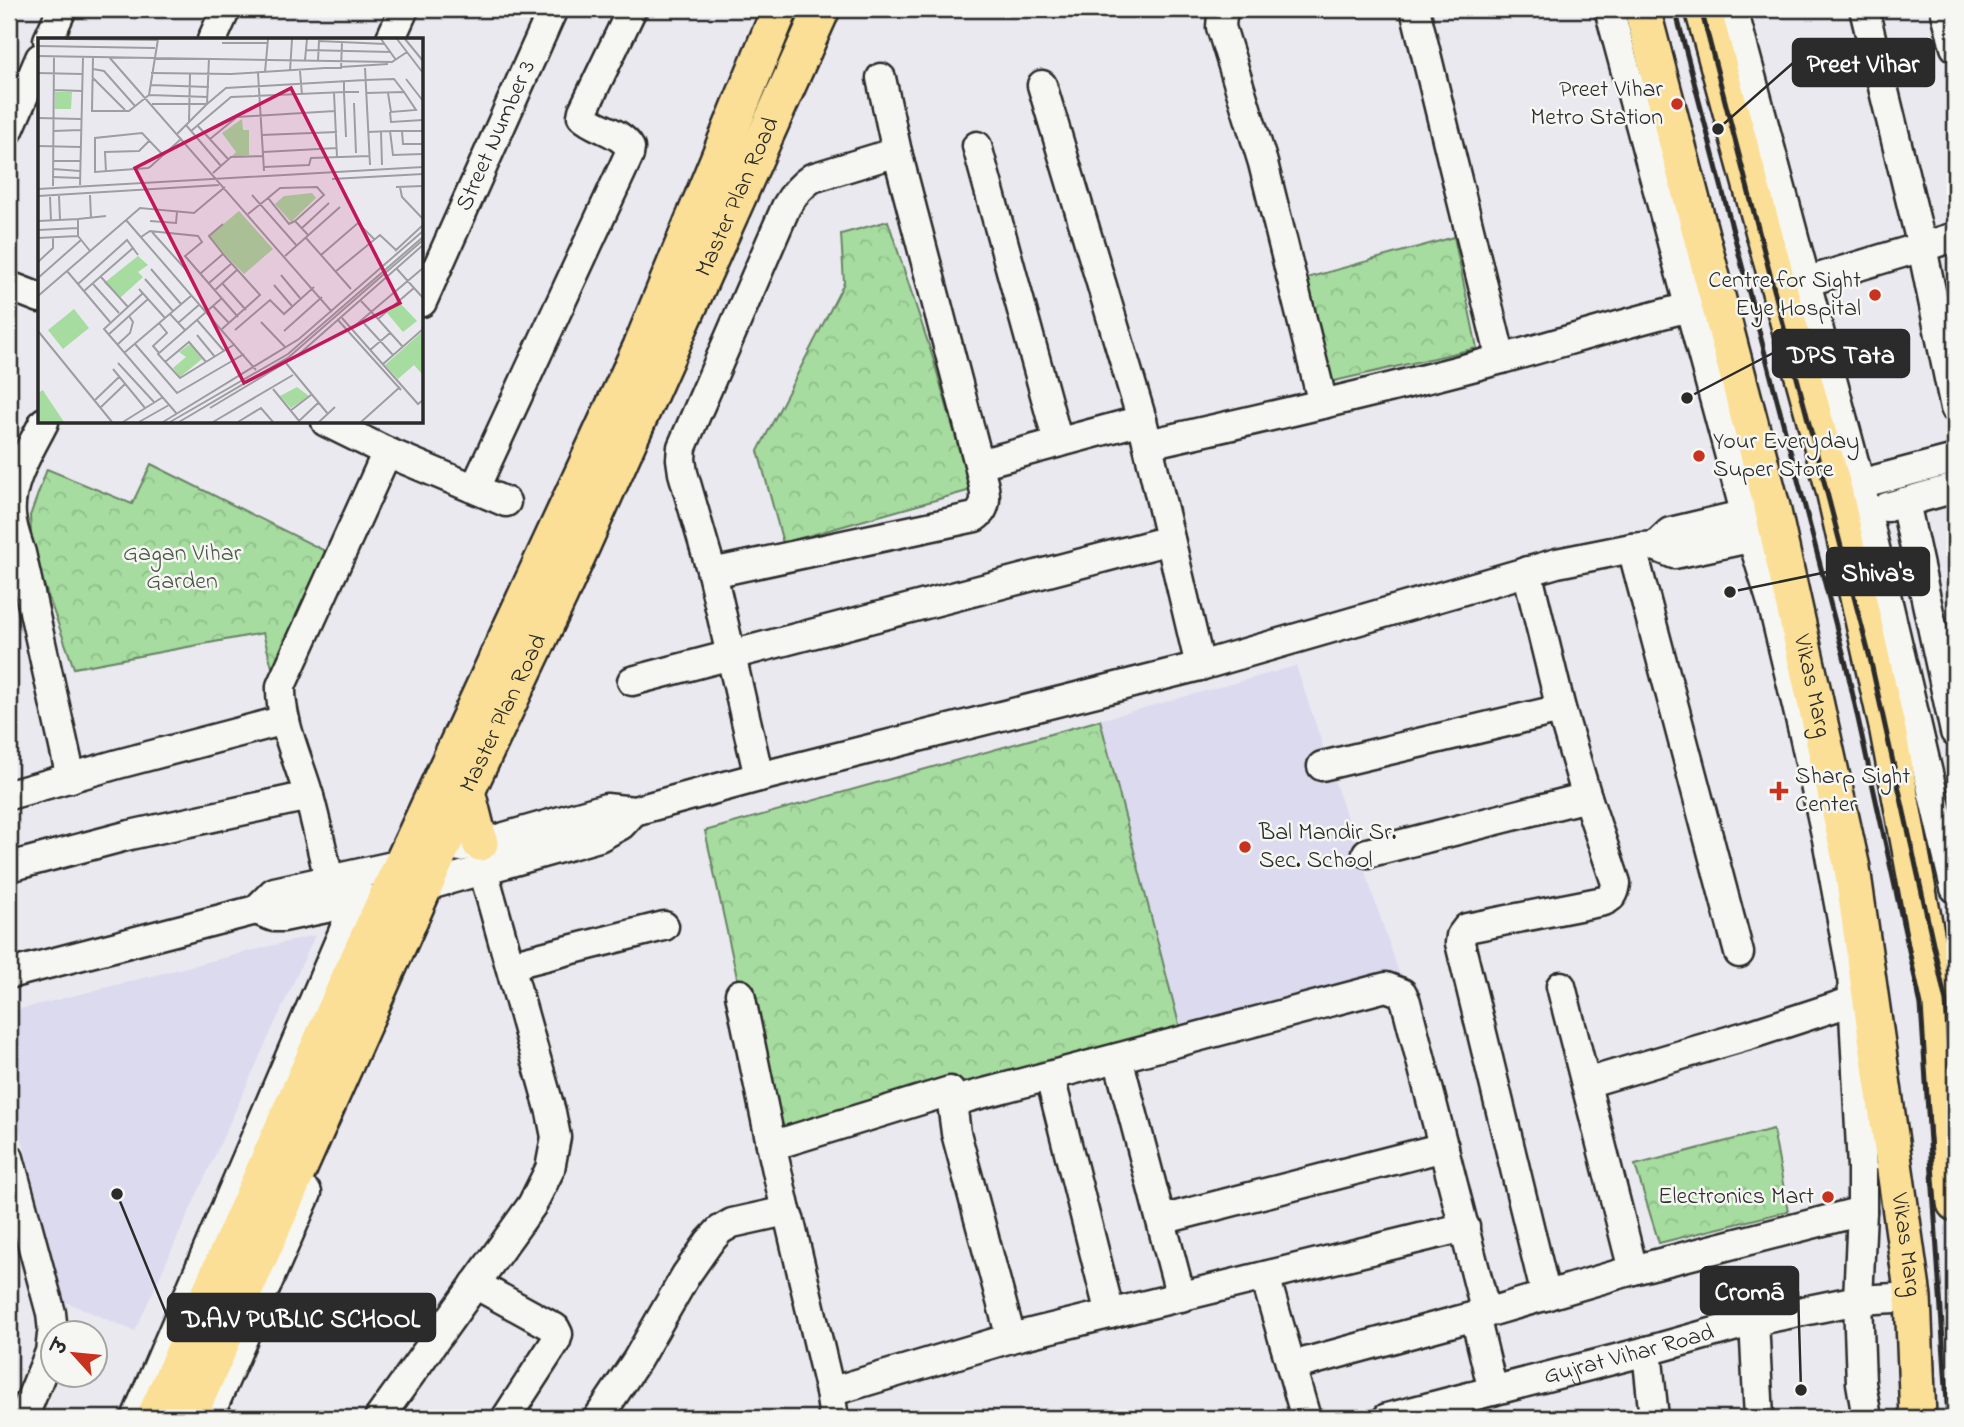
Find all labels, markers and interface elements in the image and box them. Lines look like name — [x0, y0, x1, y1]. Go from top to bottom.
inset map — [38, 38, 424, 424]
callout: Preet Vihar — [1793, 39, 1934, 86]
text: Preet Vihar — [1807, 47, 1920, 85]
street label: Street Number 3 — [447, 55, 545, 217]
place label: Preet Vihar Metro Station — [1531, 73, 1664, 136]
marker: Preet Vihar Metro Station — [1669, 96, 1685, 112]
street label: Master Plan Road — [687, 111, 789, 283]
place label: Centre for Sight Eye Hospital — [1708, 264, 1861, 328]
marker: Centre for Sight Eye Hospital — [1867, 287, 1883, 303]
callout: DPS Tata — [1773, 330, 1909, 377]
text: DPS Tata — [1786, 338, 1895, 376]
place label: Your Everyday Super Store — [1713, 425, 1859, 488]
marker: Your Everyday Super Store — [1691, 448, 1707, 464]
park label: Gagan Vihar Garden — [123, 537, 242, 600]
callout: Shiva's — [1827, 548, 1929, 595]
text: Shiva's — [1841, 556, 1915, 594]
street label: Master Plan Road — [451, 628, 557, 799]
street label: Vikas Marg — [1783, 630, 1840, 741]
place label: Sharp Sight Center — [1795, 760, 1910, 823]
marker: Sharp Sight Center — [1769, 781, 1789, 801]
place label: Bal Mandir Sr. Sec. School — [1258, 816, 1397, 879]
marker: Bal Mandir Sr. Sec. School — [1237, 839, 1253, 855]
place label: Electronics Mart — [1658, 1180, 1814, 1215]
marker: Electronics Mart — [1820, 1189, 1836, 1205]
street label: Vikas Marg — [1881, 1190, 1930, 1299]
callout: Cromā — [1701, 1267, 1798, 1314]
text: Cromā — [1714, 1275, 1784, 1313]
callout: D.A.V PUBLIC SCHOOL — [168, 1294, 435, 1341]
text: D.A.V PUBLIC SCHOOL — [181, 1302, 421, 1340]
street label: Gujrat Vihar Road — [1540, 1315, 1719, 1394]
north arrow — [38, 1318, 108, 1388]
text: उ — [45, 1334, 77, 1361]

